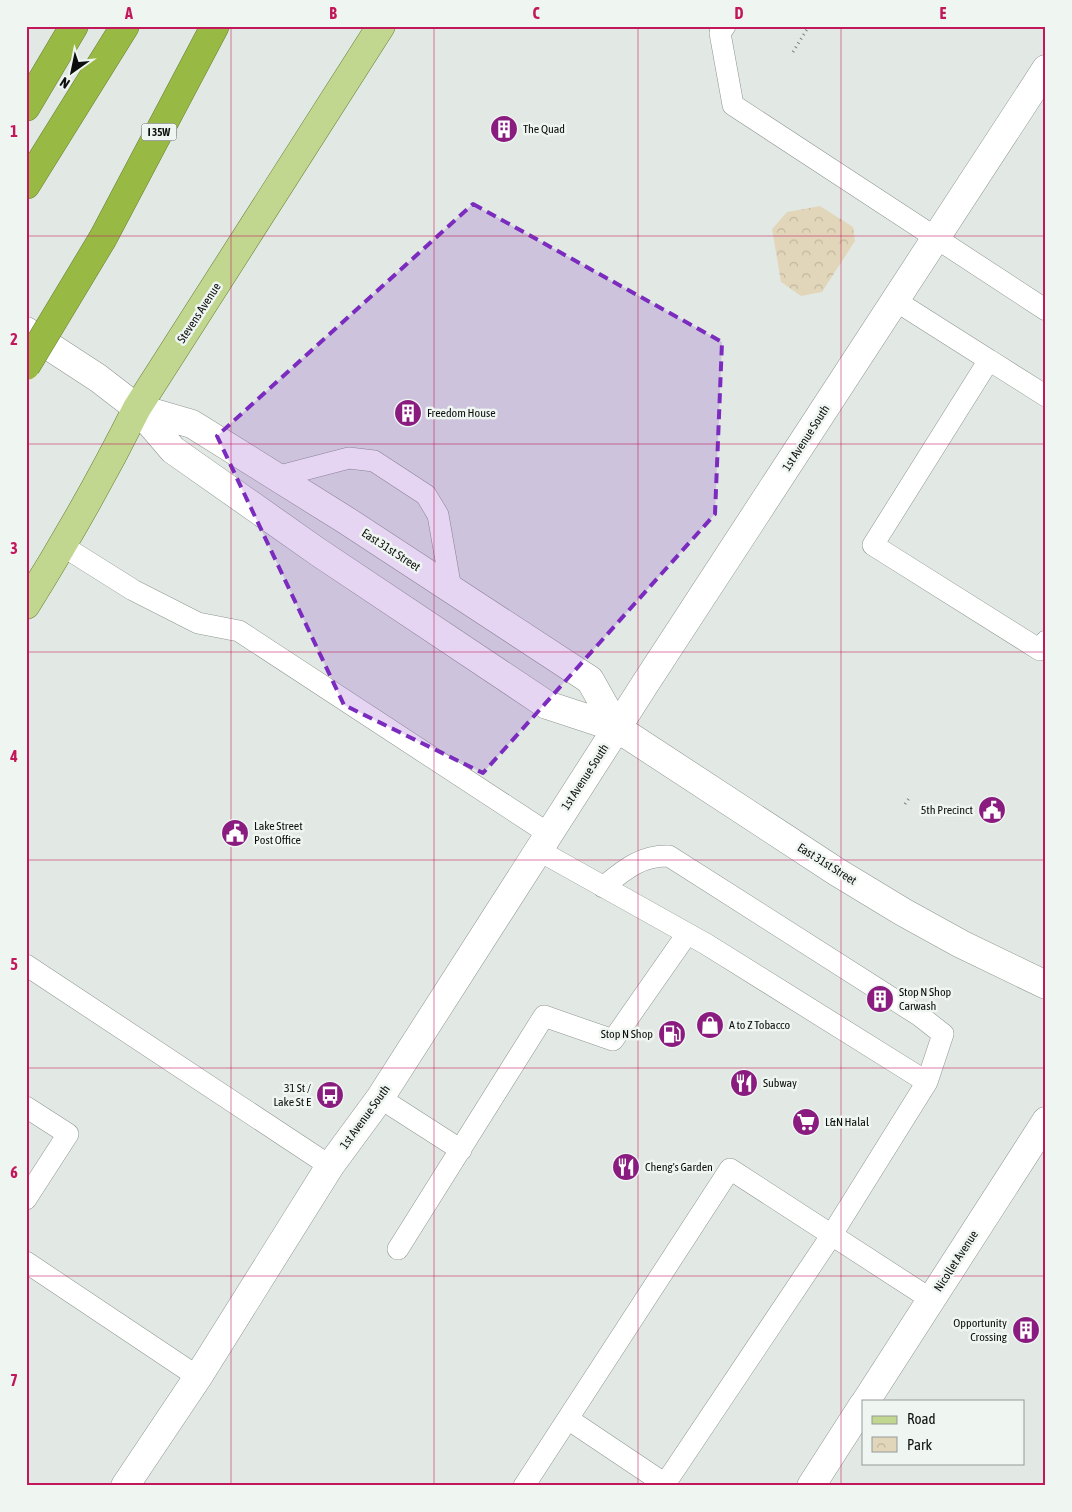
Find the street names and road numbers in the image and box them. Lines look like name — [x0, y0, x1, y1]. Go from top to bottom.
road number: I 35W — [142, 124, 176, 140]
street label: Stevens Avenue — [174, 280, 224, 346]
street label: 1st Avenue South — [780, 402, 832, 474]
street label: East 31st Street — [359, 526, 423, 574]
street label: 1st Avenue South — [559, 741, 611, 813]
street label: East 31st Street — [795, 840, 860, 888]
street label: 1st Avenue South — [337, 1082, 393, 1152]
street label: Nicollet Avenue — [931, 1228, 981, 1294]

